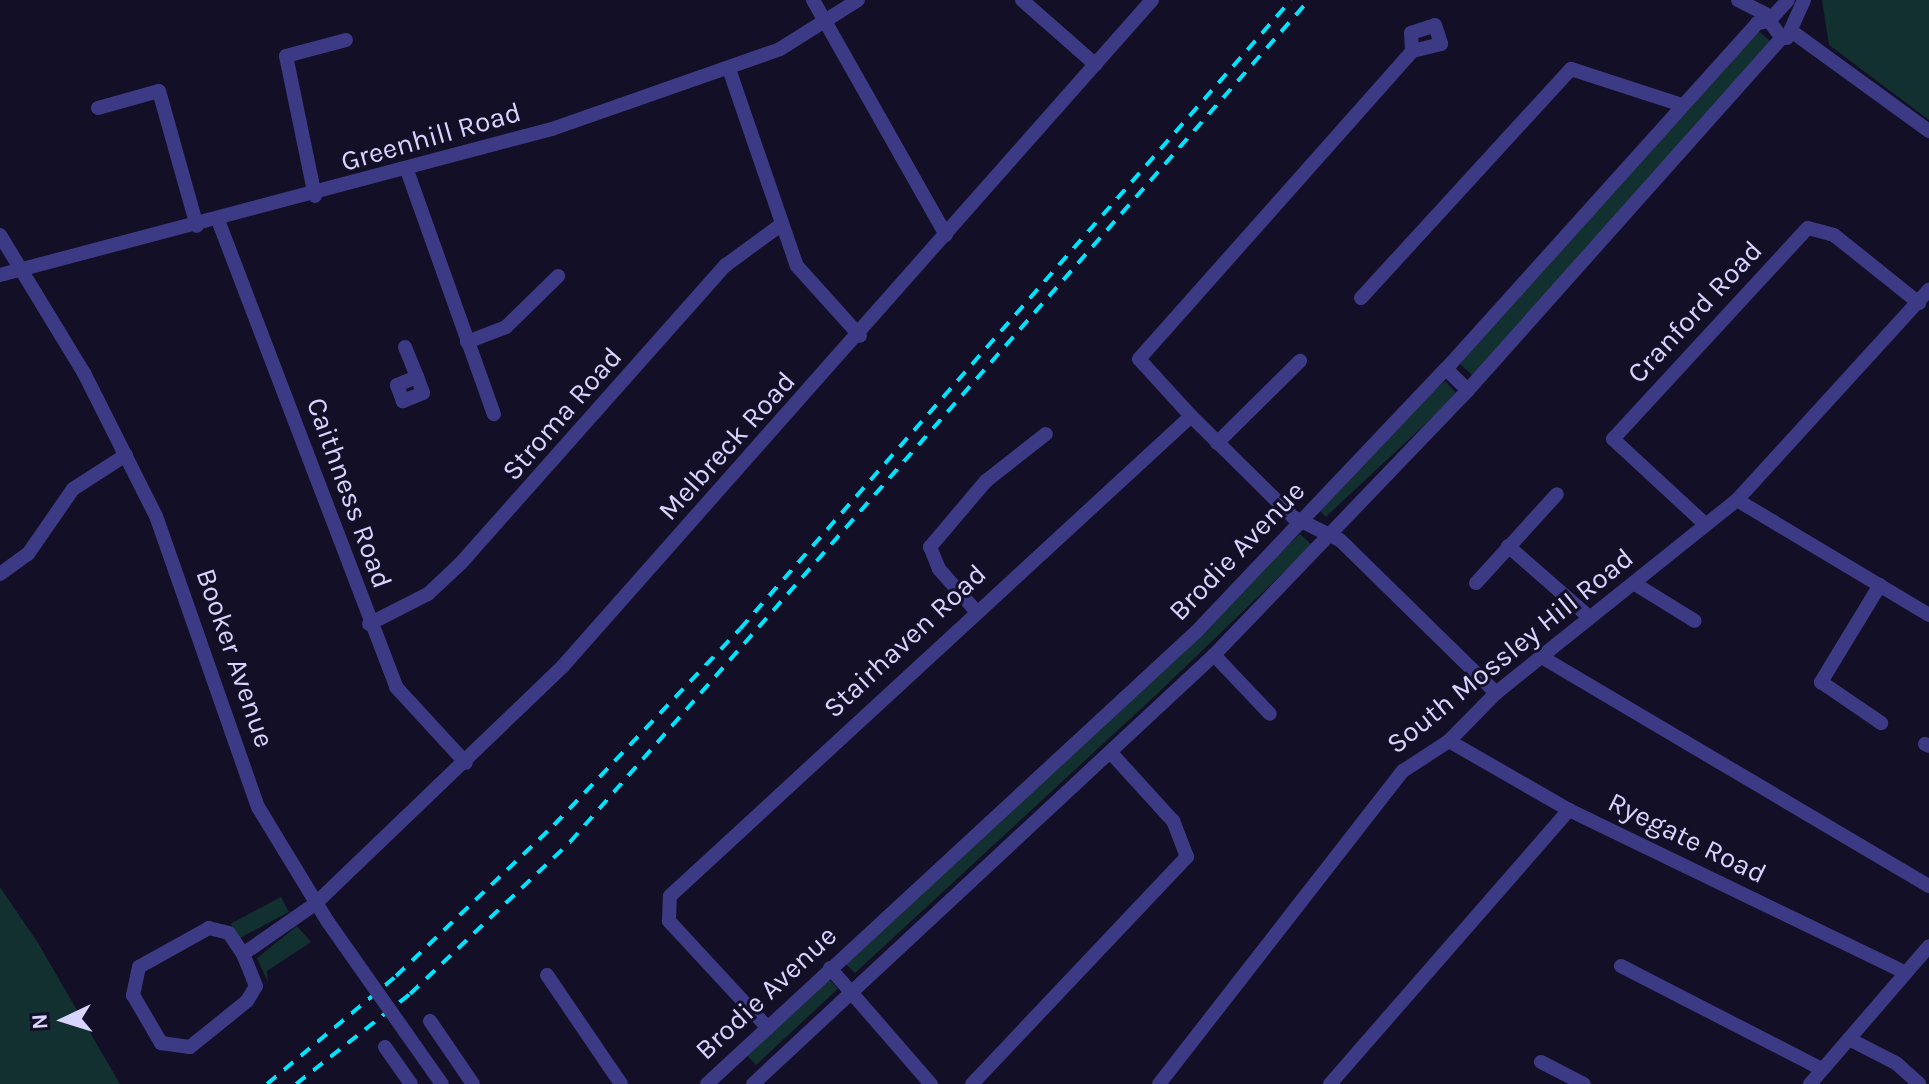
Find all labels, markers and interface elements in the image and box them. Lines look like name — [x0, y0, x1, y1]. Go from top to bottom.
street label: Greenhill Road — [337, 95, 525, 179]
street label: Cranford Road — [1621, 234, 1769, 390]
street label: Stroma Road — [495, 340, 629, 488]
street label: Melbreck Road — [651, 365, 803, 527]
street label: Caithness Road — [299, 393, 399, 593]
street label: Brodie Avenue — [1162, 474, 1312, 628]
street label: South Mossley Hill Road — [1380, 541, 1640, 761]
street label: Stairhaven Road — [817, 557, 993, 725]
street label: Booker Avenue — [189, 564, 281, 752]
street label: Ryegate Road — [1602, 785, 1772, 891]
street label: Brodie Avenue — [688, 919, 844, 1067]
north arrow — [24, 980, 104, 1060]
text: N — [27, 1013, 54, 1030]

